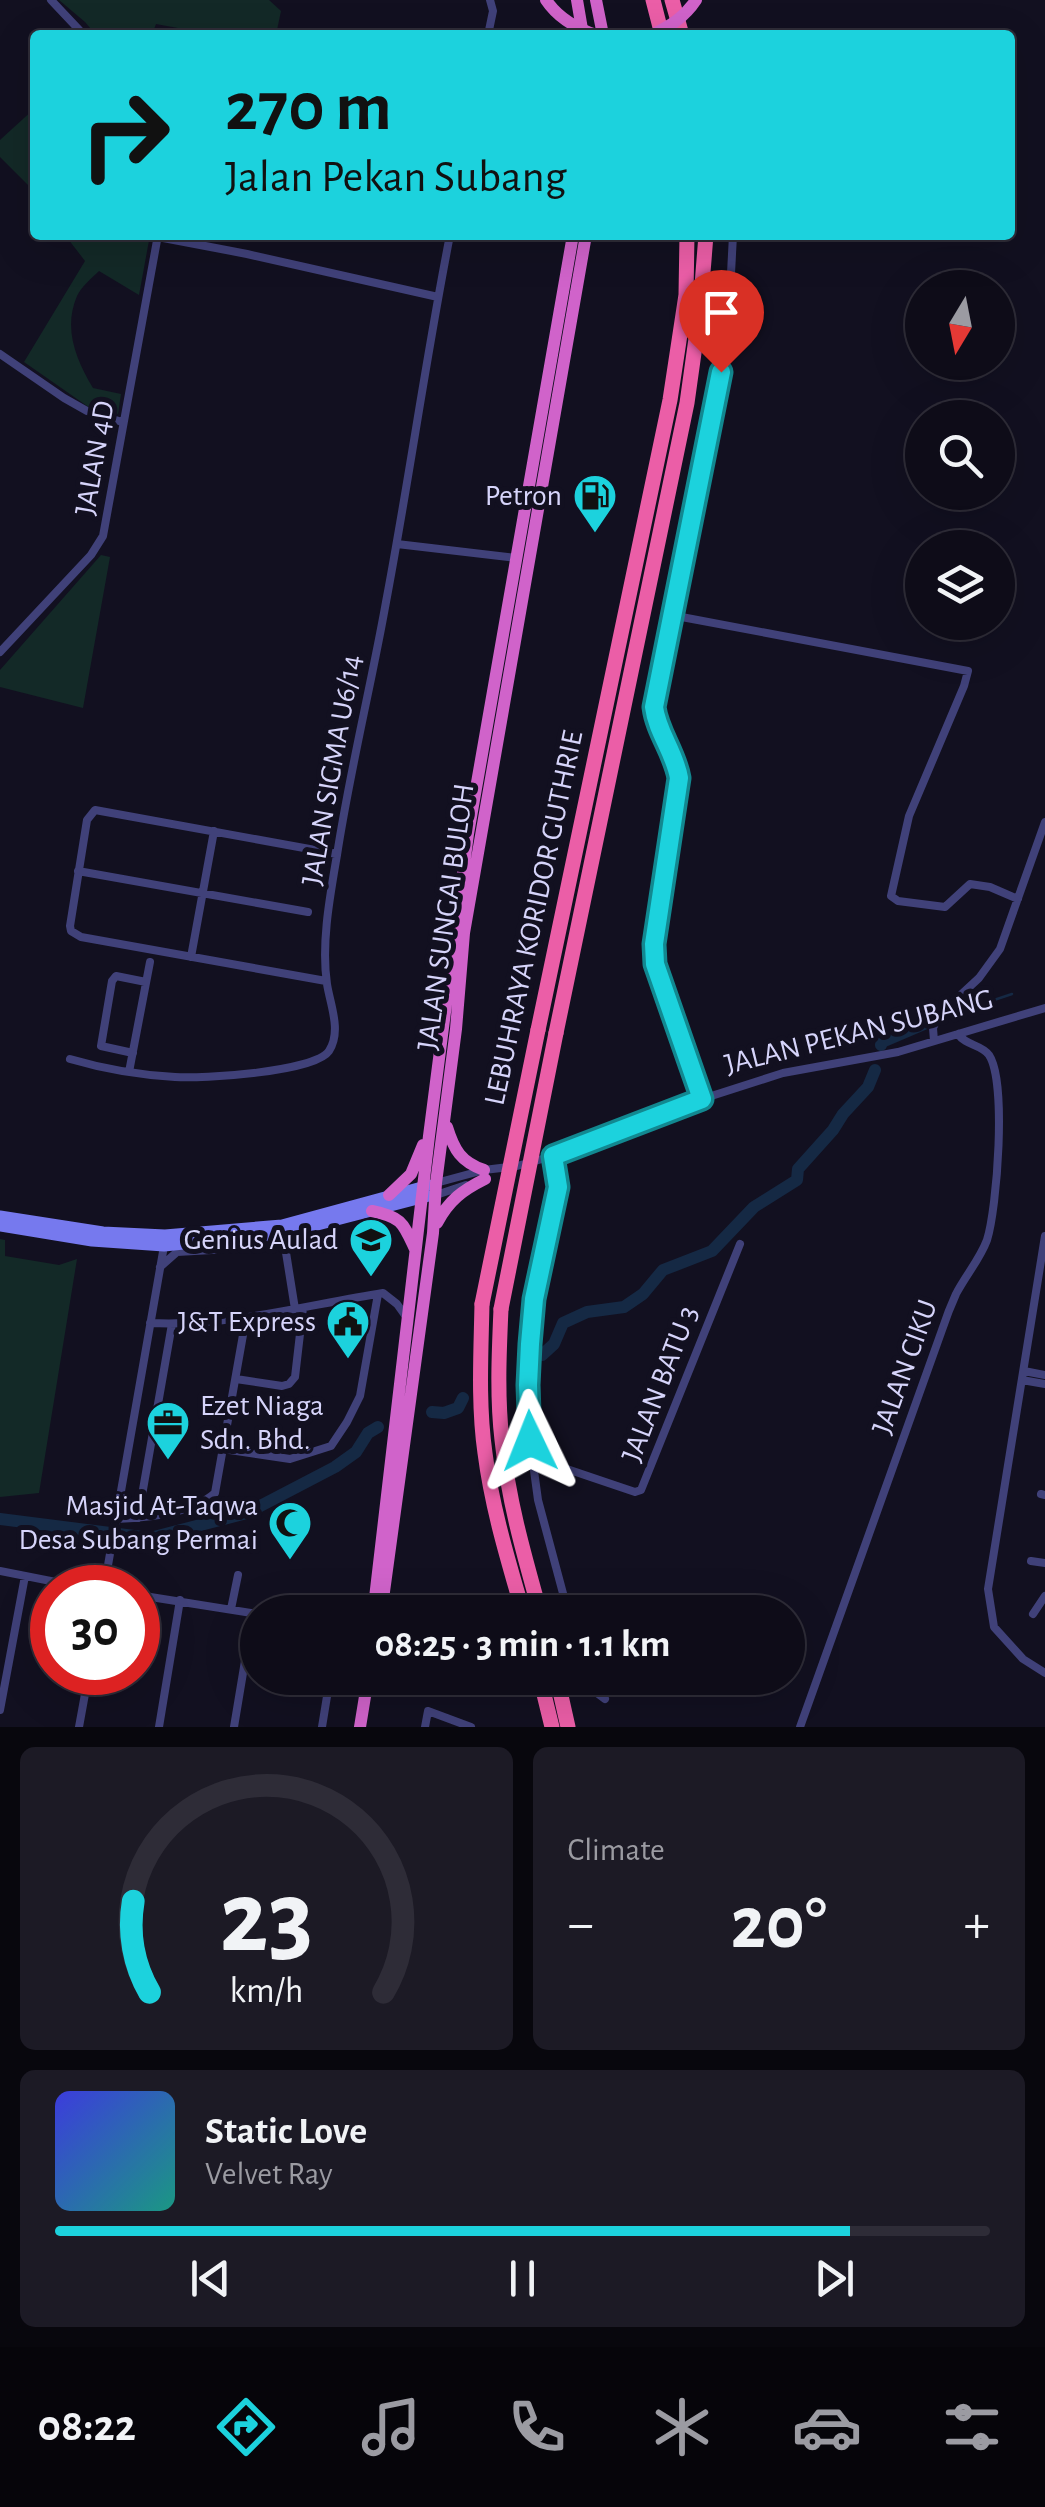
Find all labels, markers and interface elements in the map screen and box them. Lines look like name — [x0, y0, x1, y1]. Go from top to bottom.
icon: right — [60, 70, 190, 200]
text: 270 m — [225, 73, 392, 143]
text: Jalan Pekan Subang — [225, 155, 567, 200]
pin — [679, 270, 764, 373]
north arrow — [905, 270, 1015, 380]
map controls — [905, 270, 1015, 640]
icon: arrive — [694, 285, 749, 340]
street label: JALAN 4D — [70, 398, 120, 518]
button: search — [905, 400, 1015, 510]
fuel station icon: Petron — [572, 473, 618, 534]
place label: Petron — [485, 481, 562, 511]
button: layers — [905, 530, 1015, 640]
street label: JALAN SIGMA U6/14 — [297, 652, 367, 888]
street label: LEBUHRAYA KORIDOR GUTHRIE — [480, 728, 588, 1108]
street label: JALAN SUNGAI BULOH — [412, 782, 480, 1052]
street label: JALAN PEKAN SUBANG — [722, 984, 996, 1080]
school or university icon: Genius Aulad — [348, 1217, 394, 1278]
place label: Genius Aulad — [184, 1225, 338, 1255]
street label: JALAN CIKU — [867, 1296, 943, 1438]
public building icon: J&T Express — [325, 1299, 371, 1360]
street label: JALAN BATU 3 — [617, 1302, 703, 1466]
place label: J&T Express — [178, 1307, 316, 1337]
position arrow — [478, 1389, 582, 1493]
place label: Ezet Niaga Sdn. Bhd. — [200, 1391, 324, 1455]
office icon: Ezet Niaga Sdn. Bhd. — [145, 1400, 191, 1461]
place label: Masjid At-Taqwa Desa Subang Permai — [18, 1491, 258, 1555]
mosque icon: Masjid At-Taqwa Desa Subang Permai — [267, 1500, 313, 1561]
speed limit sign: 30 — [30, 1565, 160, 1695]
text: 08:25 · 3 min · 1.1 km — [375, 1626, 670, 1664]
text: Climate — [568, 1834, 665, 1866]
text: 23 — [219, 1867, 313, 1971]
text: 20° — [731, 1887, 827, 1962]
text: − — [568, 1897, 594, 1952]
text: + — [964, 1897, 990, 1952]
text: km/h — [229, 1973, 303, 2009]
text: Static Love — [205, 2113, 367, 2151]
text: Velvet Ray — [205, 2158, 333, 2190]
icon: previous — [183, 2251, 238, 2306]
icon: pause — [495, 2251, 550, 2306]
icon: next — [807, 2251, 862, 2306]
icon: directions — [211, 2392, 281, 2462]
icon: music — [356, 2392, 426, 2462]
icon: phone — [502, 2392, 572, 2462]
icon: climate — [647, 2392, 717, 2462]
icon: car — [792, 2392, 862, 2462]
icon: filters — [937, 2392, 1007, 2462]
text: 08:22 — [38, 2404, 136, 2449]

